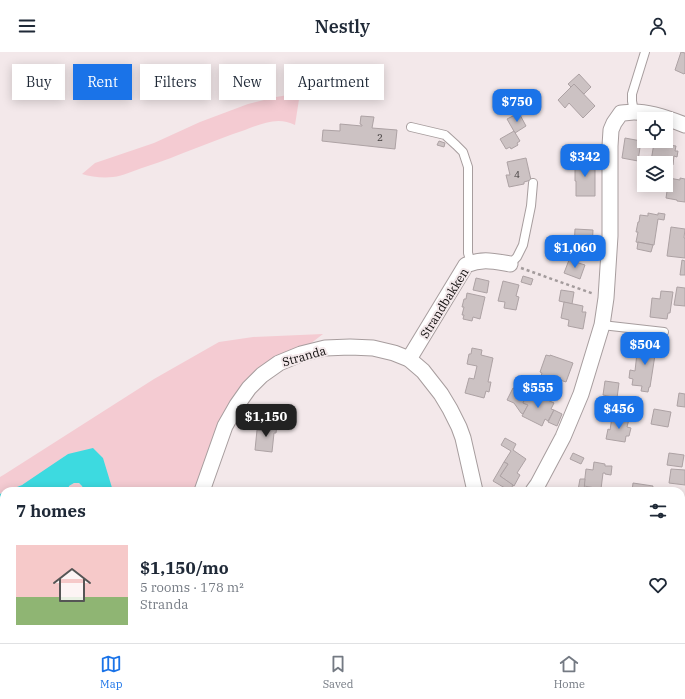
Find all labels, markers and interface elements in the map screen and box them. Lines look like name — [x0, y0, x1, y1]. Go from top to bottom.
icon: menu — [16, 15, 38, 37]
text: Nestly — [315, 15, 370, 38]
icon: person — [647, 15, 669, 37]
chip: Buy — [12, 64, 65, 100]
chip: Rent — [73, 64, 132, 100]
chip: Filters — [140, 64, 211, 100]
chip: New — [219, 64, 276, 100]
chip: Apartment — [284, 64, 384, 100]
pin: $750 — [493, 89, 541, 123]
text: $750 — [501, 93, 533, 110]
map controls — [637, 112, 673, 192]
button: locate — [637, 112, 673, 148]
house number: 2 — [377, 131, 383, 144]
pin: $342 — [561, 144, 609, 178]
text: $342 — [569, 148, 601, 165]
button: layers — [637, 156, 673, 192]
house number: 4 — [514, 168, 520, 181]
pin: $1,060 — [542, 235, 608, 269]
text: $1,060 — [554, 239, 596, 256]
street label: Strandbakken — [416, 265, 472, 341]
pin: $504 — [621, 332, 669, 366]
text: $504 — [629, 336, 661, 353]
street label: Stranda — [280, 343, 328, 369]
pin: $555 — [514, 375, 562, 409]
text: $555 — [522, 379, 554, 396]
pin: $456 — [595, 396, 643, 430]
text: $456 — [603, 400, 635, 417]
pin: $1,150 — [233, 404, 299, 438]
text: $1,150 — [245, 408, 287, 425]
text: 7 homes — [16, 500, 86, 522]
icon: filters — [647, 500, 669, 522]
text: $1,150/mo — [140, 557, 229, 579]
icon: home — [48, 561, 96, 609]
icon: heart — [647, 574, 669, 596]
text: 5 rooms · 178 m² — [140, 579, 244, 596]
text: Stranda — [140, 596, 188, 613]
tab: Map — [100, 653, 122, 691]
tab: Saved — [323, 653, 353, 691]
tab: Home — [554, 653, 585, 691]

